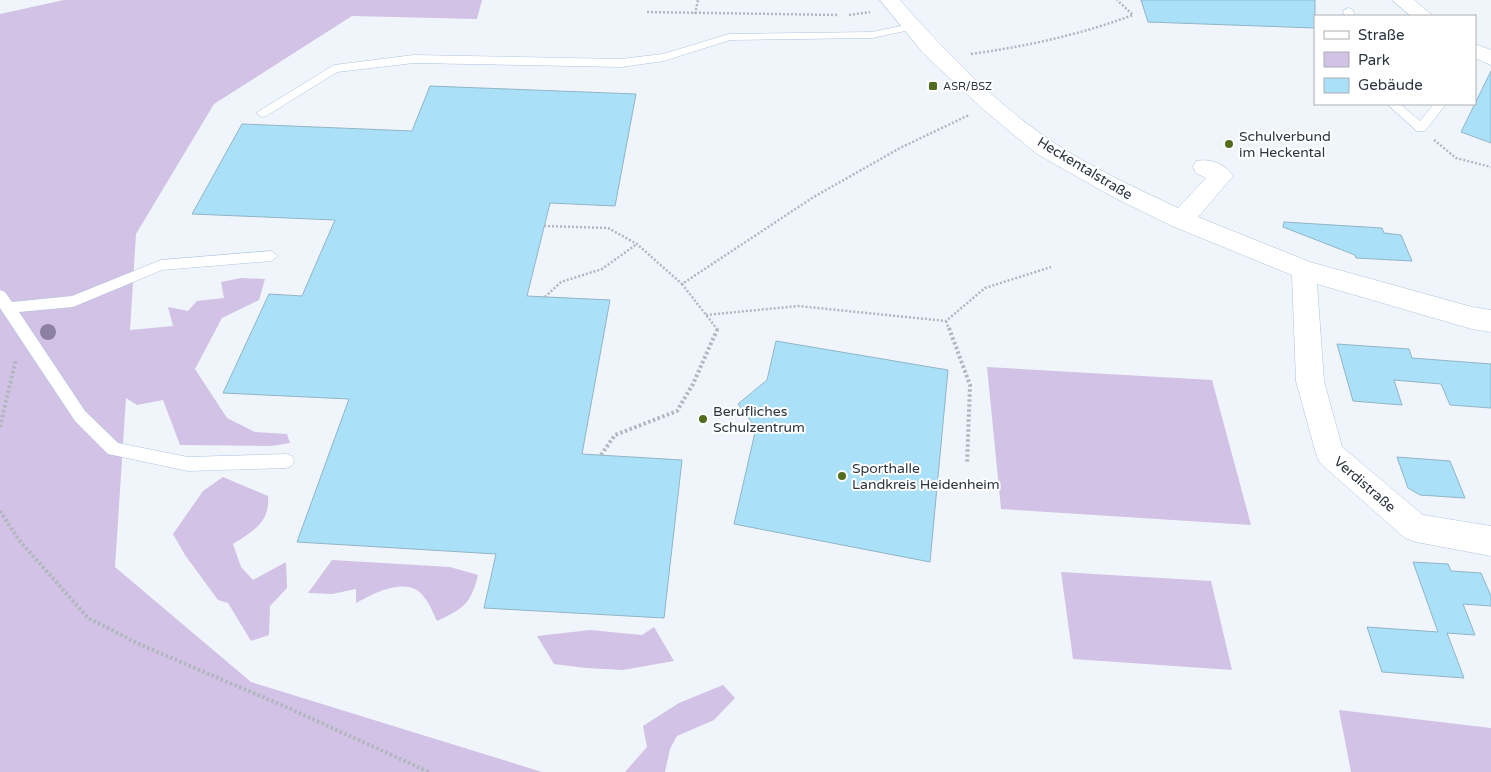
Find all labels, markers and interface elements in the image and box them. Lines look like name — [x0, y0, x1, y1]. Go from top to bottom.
legend — [1314, 15, 1476, 105]
text: Straße — [1358, 26, 1404, 44]
text: Park — [1358, 51, 1390, 69]
text: Gebäude — [1358, 76, 1423, 94]
marker: ASR/BSZ — [927, 80, 939, 92]
place label: ASR/BSZ — [943, 80, 992, 93]
place label: Schulverbund im Heckental — [1239, 128, 1331, 161]
street label: Heckentalstraße — [1034, 133, 1135, 204]
marker: Schulverbund im Heckental — [1223, 138, 1235, 150]
place label: Berufliches Schulzentrum — [713, 403, 805, 436]
marker: Berufliches Schulzentrum — [697, 413, 709, 425]
street label: Verdistraße — [1330, 453, 1399, 516]
place label: Sporthalle Landkreis Heidenheim — [852, 460, 1000, 493]
marker: Sporthalle Landkreis Heidenheim — [836, 470, 848, 482]

